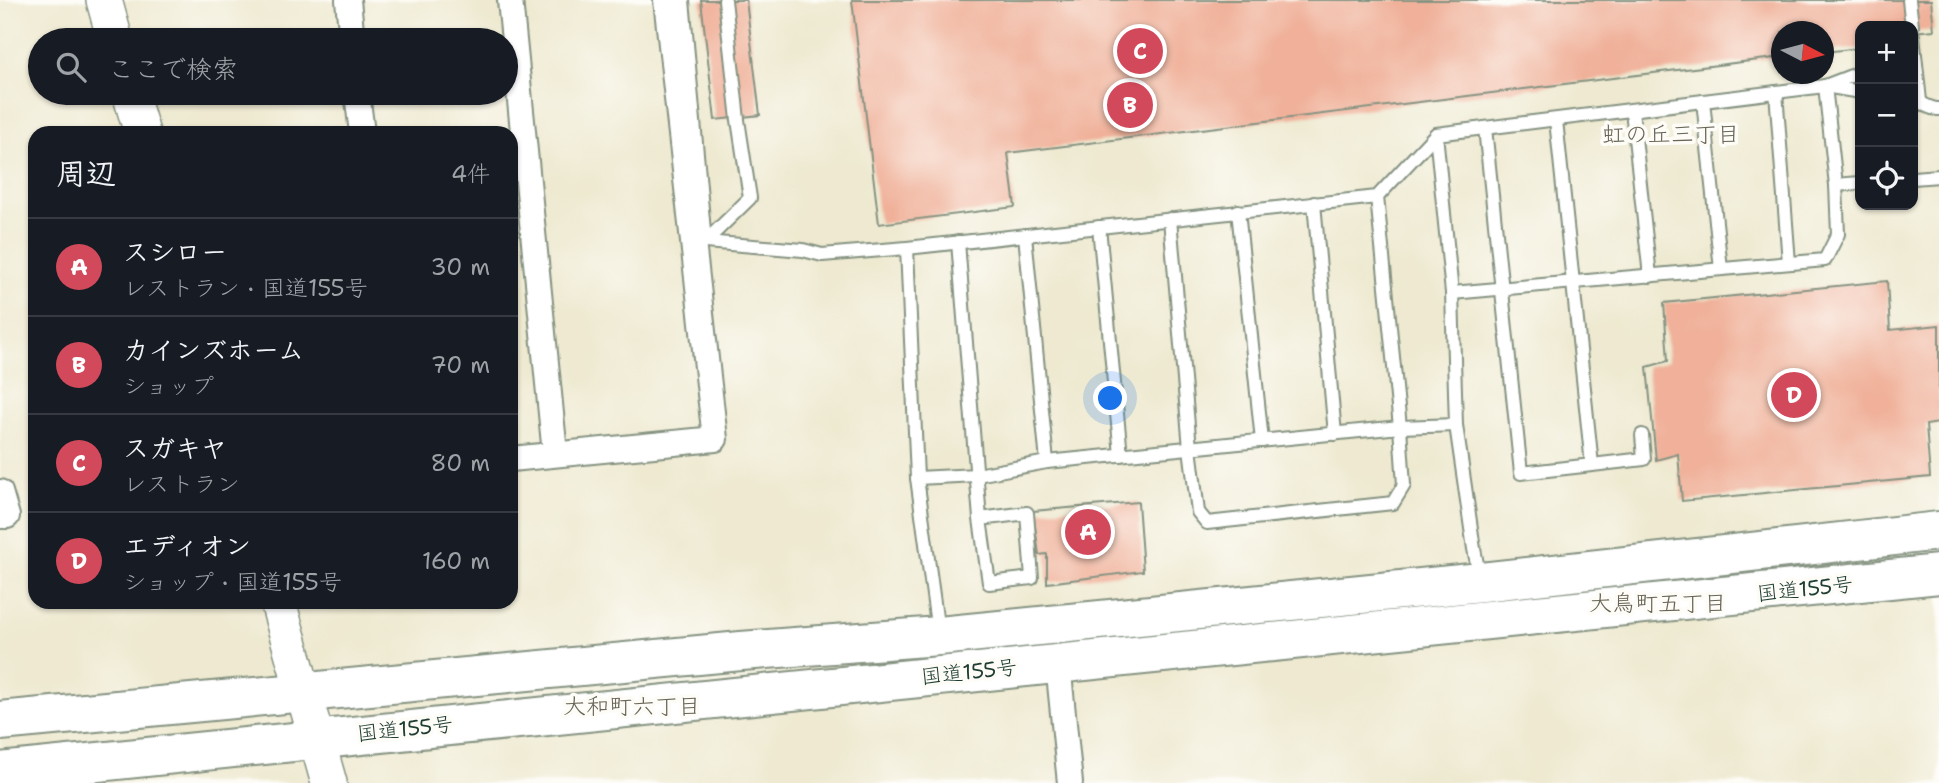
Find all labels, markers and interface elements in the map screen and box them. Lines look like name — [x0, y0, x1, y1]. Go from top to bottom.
north arrow — [1771, 21, 1834, 84]
map controls — [1855, 21, 1918, 210]
button: + — [1855, 21, 1918, 84]
pin: C — [1117, 25, 1163, 77]
search box — [28, 28, 518, 105]
icon: search — [52, 48, 90, 86]
text: ここで検索 — [108, 51, 238, 86]
pin: B — [1107, 79, 1153, 131]
button: − — [1855, 84, 1918, 147]
district label: 虹の丘三丁目 — [1602, 119, 1740, 149]
button: locate — [1855, 147, 1918, 210]
text: 周辺 — [56, 153, 116, 194]
text: 4件 — [451, 159, 490, 189]
text: スシロー — [123, 234, 227, 269]
text: A — [70, 252, 88, 282]
text: 30 m — [431, 252, 490, 282]
text: レストラン · 国道155号 — [123, 273, 368, 303]
text: カインズホーム — [123, 332, 304, 367]
text: B — [72, 350, 86, 380]
text: 70 m — [431, 350, 490, 380]
pin: D — [1771, 369, 1817, 421]
text: ショップ — [123, 371, 214, 401]
your location — [1093, 381, 1127, 415]
text: スガキヤ — [123, 430, 227, 465]
text: C — [72, 448, 86, 478]
text: 80 m — [431, 448, 490, 478]
text: レストラン — [123, 469, 240, 499]
pin: A — [1065, 506, 1111, 558]
text: エディオン — [123, 528, 251, 563]
text: D — [71, 546, 87, 576]
text: 160 m — [422, 546, 490, 576]
text: ショップ · 国道155号 — [123, 567, 342, 597]
street label: 国道155号 — [1756, 570, 1854, 608]
district label: 大鳥町五丁目 — [1589, 588, 1727, 618]
street label: 国道155号 — [920, 653, 1018, 691]
district label: 大和町六丁目 — [563, 691, 701, 721]
street label: 国道155号 — [356, 710, 454, 748]

